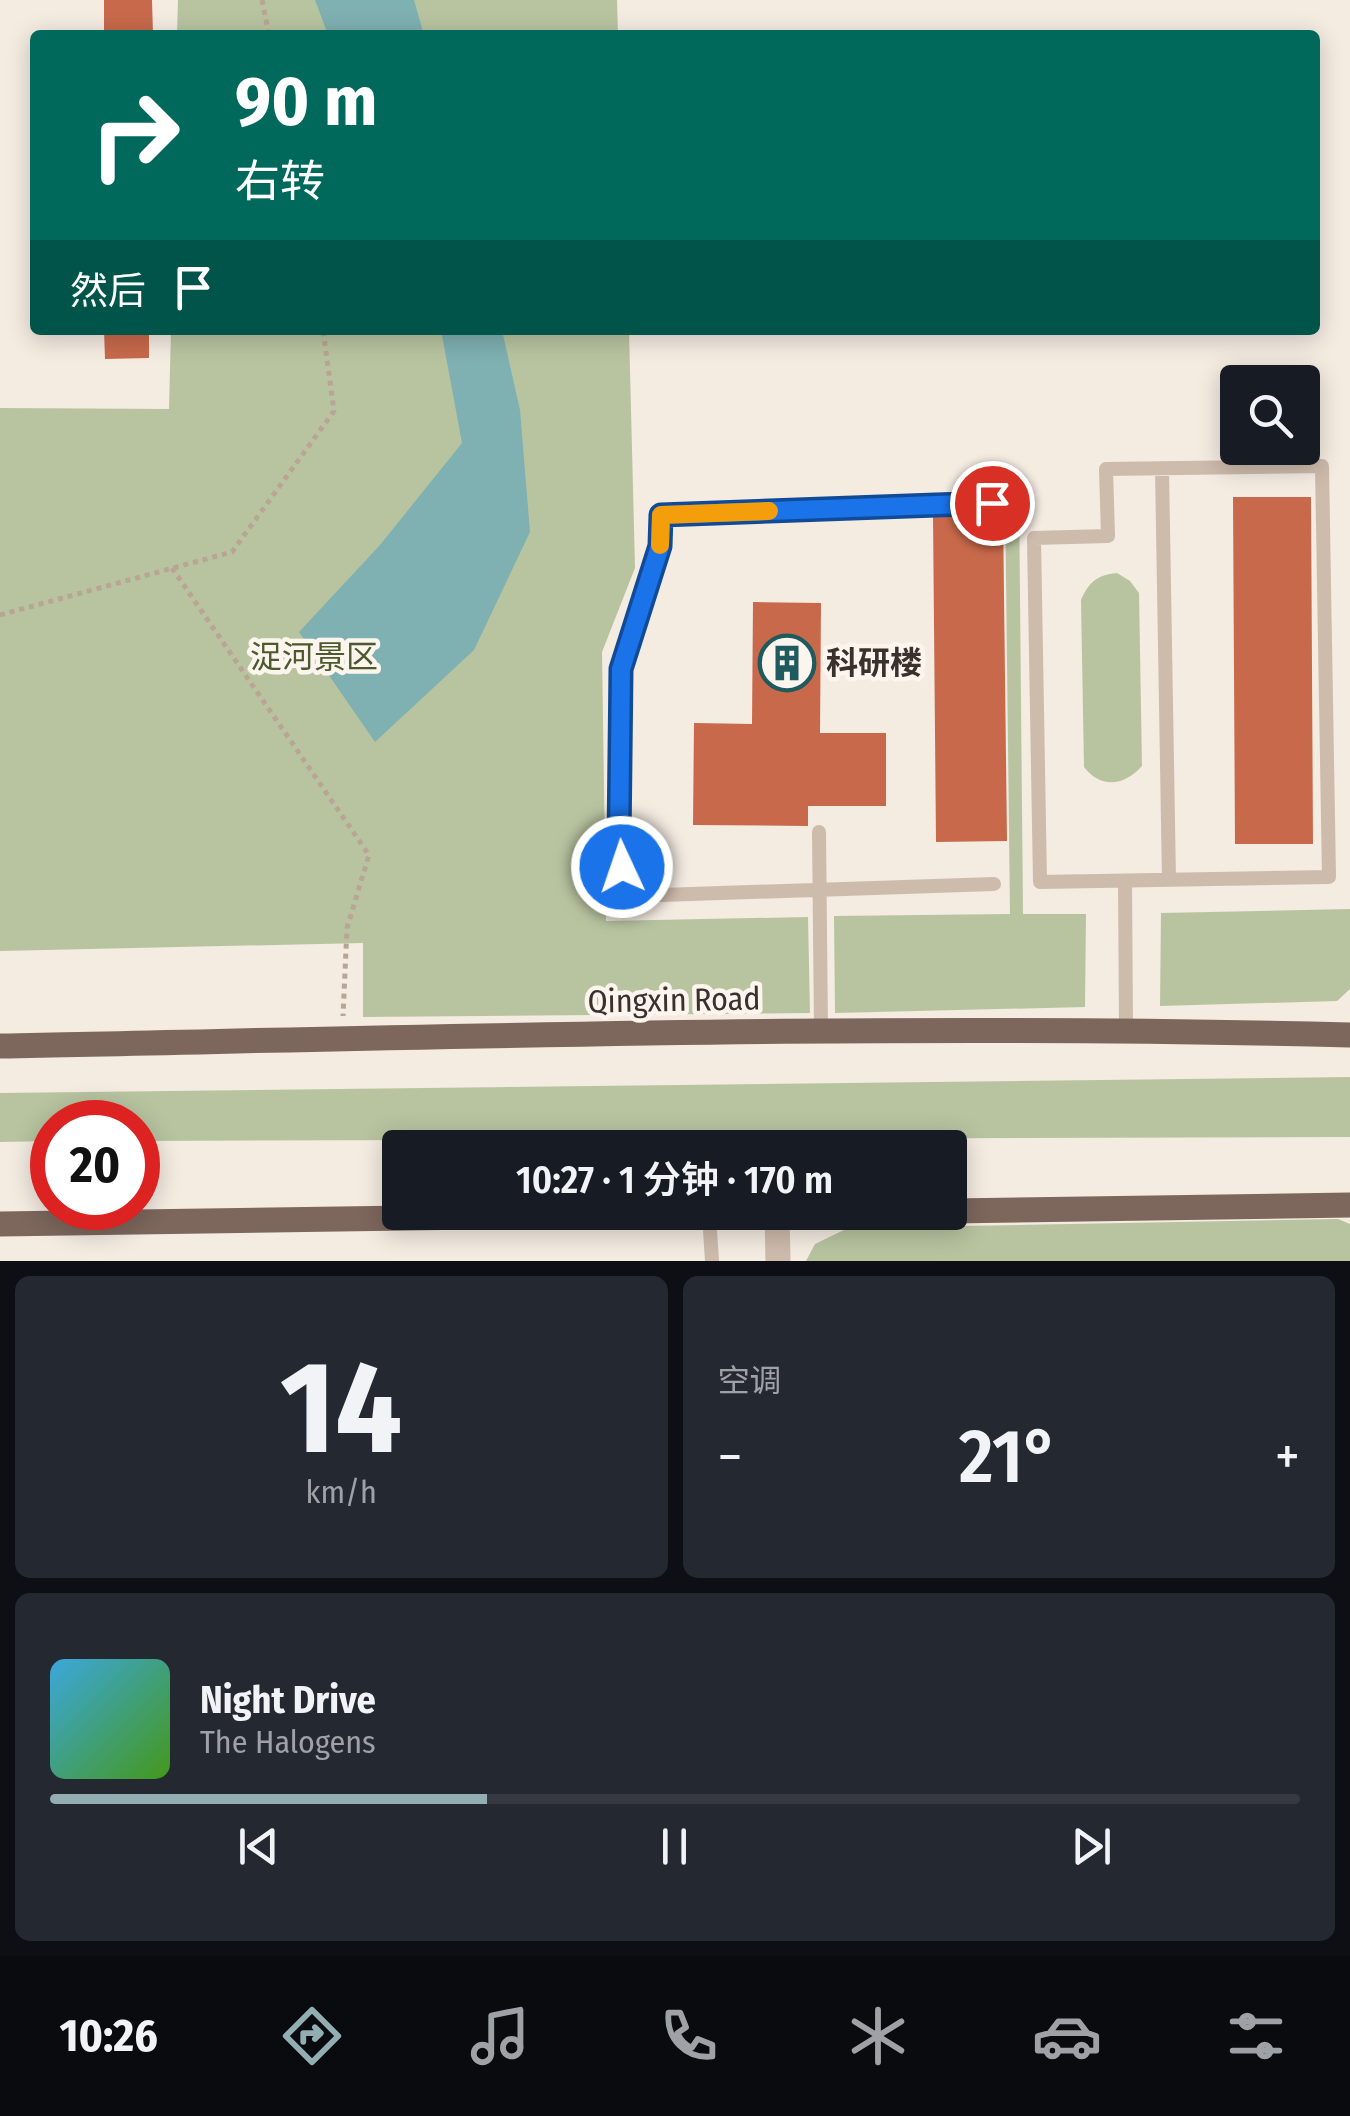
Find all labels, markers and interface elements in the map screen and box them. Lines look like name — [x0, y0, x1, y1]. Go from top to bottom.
text: 90 m — [235, 60, 377, 144]
icon: right — [70, 70, 200, 200]
text: 右转 — [235, 155, 325, 209]
icon: arrive — [166, 260, 221, 315]
text: 然后 — [70, 268, 146, 314]
map controls — [1220, 365, 1320, 465]
button: search — [1220, 365, 1320, 465]
pin — [950, 461, 1035, 546]
icon: arrive — [965, 476, 1020, 531]
building icon: 科研楼 — [757, 633, 817, 693]
park label: 浞河景区 — [250, 638, 378, 676]
place label: 科研楼 — [826, 644, 922, 682]
position arrow — [570, 815, 674, 919]
street label: Qingxin Road — [587, 979, 761, 1021]
speed limit sign: 20 — [30, 1100, 160, 1230]
text: 10:27 · 1 分钟 · 170 m — [516, 1157, 833, 1203]
text: 14 — [280, 1330, 402, 1486]
text: 空调 — [718, 1362, 782, 1400]
text: 21° — [959, 1412, 1058, 1502]
text: − — [718, 1424, 742, 1490]
text: + — [1275, 1424, 1300, 1490]
text: km/h — [306, 1473, 377, 1511]
text: Night Drive — [200, 1677, 376, 1723]
text: The Halogens — [200, 1723, 376, 1761]
icon: previous — [231, 1819, 286, 1874]
icon: pause — [647, 1819, 702, 1874]
icon: next — [1064, 1819, 1119, 1874]
icon: directions — [277, 2001, 347, 2071]
icon: music — [465, 2001, 535, 2071]
icon: phone — [654, 2001, 724, 2071]
icon: climate — [843, 2001, 913, 2071]
icon: car — [1032, 2001, 1102, 2071]
icon: filters — [1221, 2001, 1291, 2071]
text: 10:26 — [59, 2009, 158, 2063]

